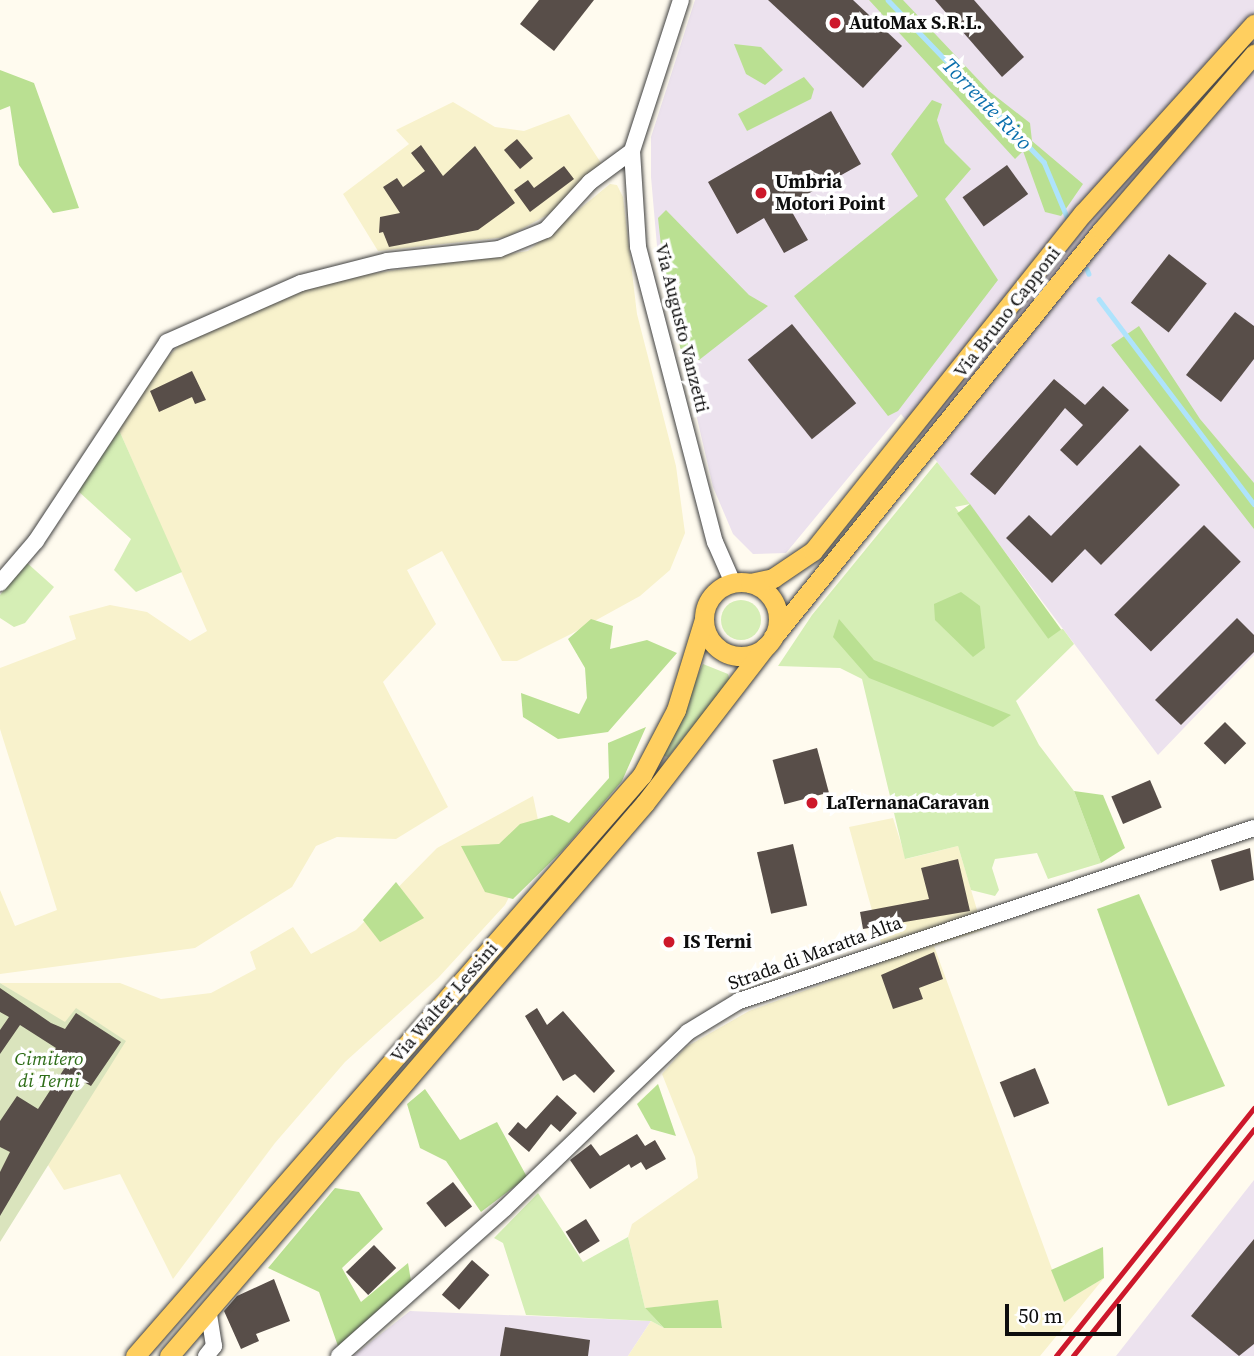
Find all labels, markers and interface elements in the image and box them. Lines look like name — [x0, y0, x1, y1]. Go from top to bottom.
place label: AutoMax S.R.L. — [849, 12, 982, 34]
marker: AutoMax S.R.L. — [827, 15, 843, 31]
water label: Torrente Rivo — [937, 53, 1037, 155]
place label: Umbria Motori Point — [775, 171, 885, 215]
marker: Umbria Motori Point — [753, 185, 769, 201]
street label: Via Augusto Vanzetti — [650, 241, 714, 415]
street label: Via Bruno Capponi — [949, 242, 1065, 382]
place label: LaTernanaCaravan — [826, 792, 990, 814]
marker: LaTernanaCaravan — [804, 795, 820, 811]
street label: Strada di Maratta Alta — [725, 911, 905, 995]
place label: IS Terni — [683, 931, 752, 953]
marker: IS Terni — [661, 934, 677, 950]
street label: Via Walter Lessini — [385, 937, 503, 1067]
park label: Cimitero di Terni — [15, 1048, 83, 1092]
scale bar — [1009, 1290, 1124, 1334]
text: 50 m — [1018, 1301, 1063, 1330]

